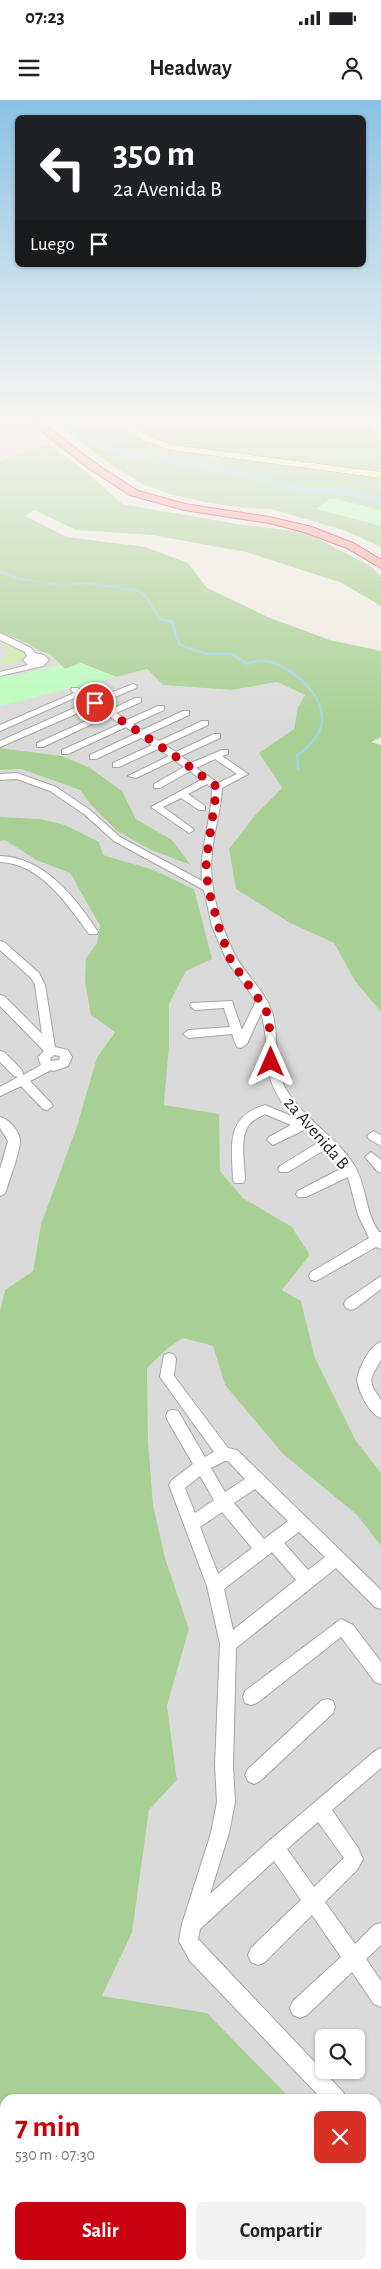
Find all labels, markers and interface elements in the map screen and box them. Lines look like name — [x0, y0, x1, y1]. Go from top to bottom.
text: 07:23 — [25, 8, 65, 27]
icon: menu — [15, 54, 43, 82]
icon: person — [338, 54, 366, 82]
text: Headway — [149, 57, 232, 79]
icon: left — [30, 135, 95, 200]
text: 350 m — [113, 137, 195, 172]
text: 2a Avenida B — [113, 178, 222, 200]
icon: arrive — [85, 230, 113, 258]
text: Luego — [30, 235, 75, 254]
pin — [74, 682, 116, 724]
icon: arrive — [81, 689, 109, 717]
position arrow — [244, 1035, 296, 1087]
street label: 2a Avenida B — [280, 1094, 352, 1173]
map controls — [315, 2029, 365, 2079]
button: search — [315, 2029, 365, 2079]
button: close — [314, 2111, 366, 2163]
text: 7 min — [15, 2112, 80, 2142]
text: 530 m · 07:30 — [15, 2147, 95, 2163]
button: Salir — [15, 2202, 186, 2260]
button: Compartir — [196, 2202, 366, 2260]

